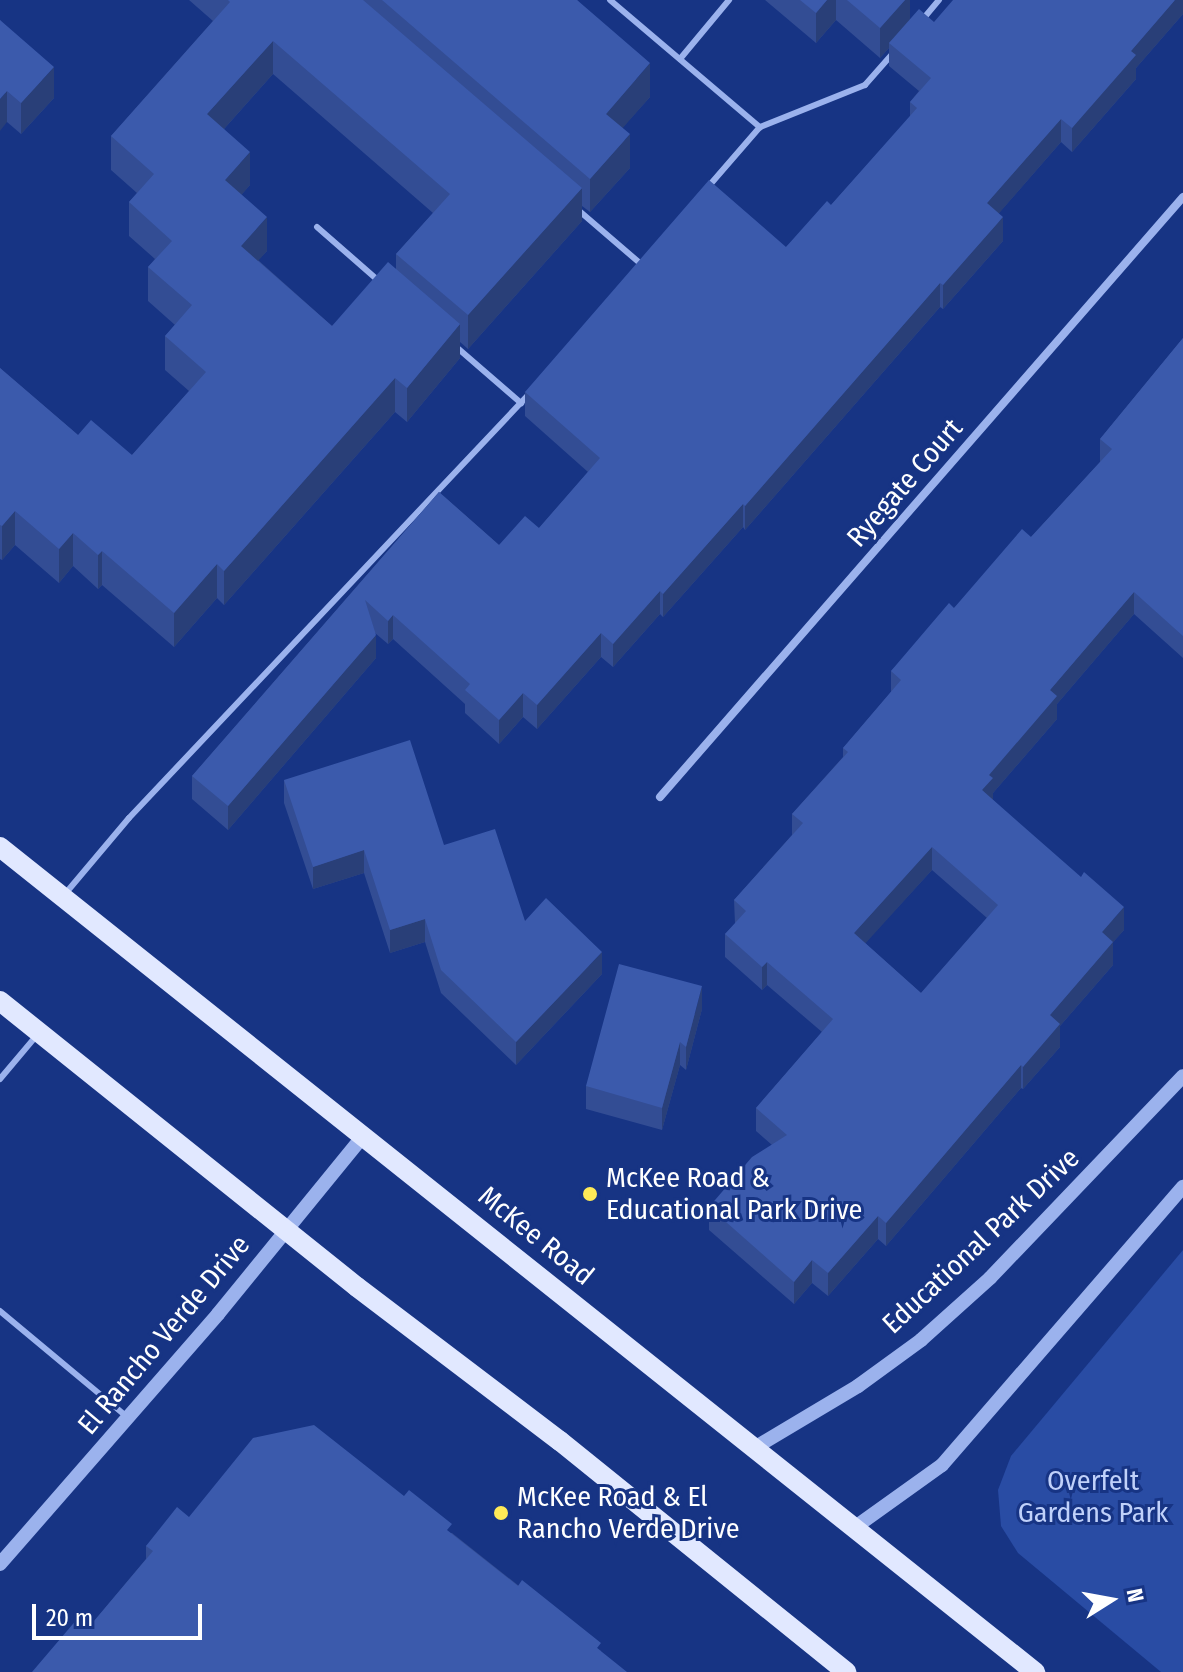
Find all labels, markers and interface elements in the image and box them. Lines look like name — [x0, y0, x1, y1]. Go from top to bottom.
street label: Ryegate Court — [840, 412, 970, 554]
street label: Educational Park Drive — [876, 1141, 1086, 1341]
place label: McKee Road & Educational Park Drive — [606, 1161, 862, 1227]
street label: McKee Road — [472, 1179, 600, 1293]
marker: McKee Road & Educational Park Drive — [581, 1185, 599, 1203]
street label: El Rancho Verde Drive — [71, 1229, 257, 1441]
park label: Overfelt Gardens Park — [1018, 1464, 1168, 1530]
place label: McKee Road & El Rancho Verde Drive — [517, 1480, 740, 1546]
marker: McKee Road & El Rancho Verde Drive — [492, 1504, 510, 1522]
north arrow — [1071, 1560, 1151, 1640]
text: N — [1121, 1586, 1150, 1604]
scale bar — [36, 1588, 206, 1638]
text: 20 m — [46, 1604, 93, 1632]

